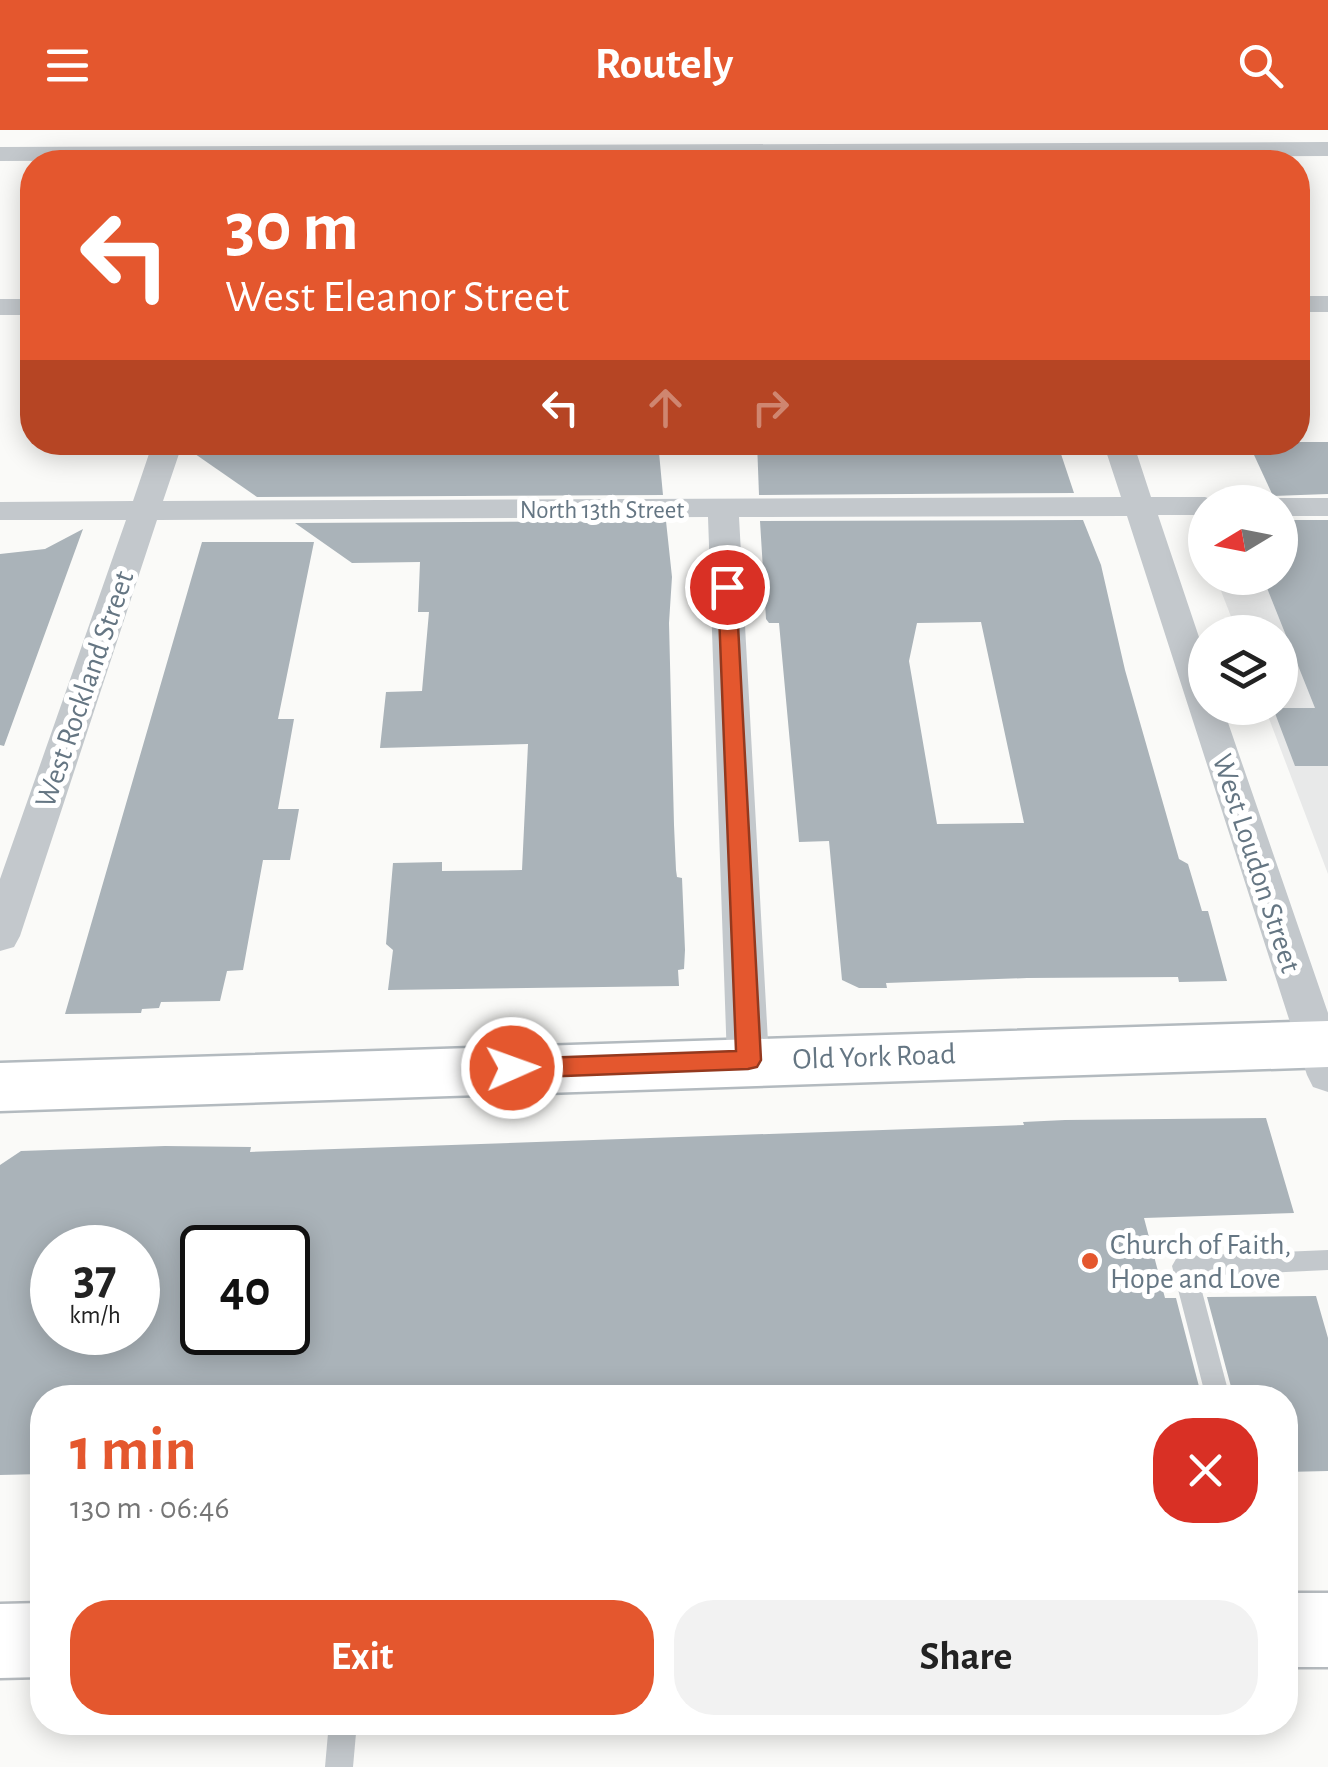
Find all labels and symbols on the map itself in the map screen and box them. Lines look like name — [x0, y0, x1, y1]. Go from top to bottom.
north arrow — [1188, 485, 1298, 595]
street label: North 13th Street — [520, 498, 684, 523]
pin — [685, 545, 770, 630]
street label: West Rockland Street — [30, 567, 140, 811]
street label: West Loudon Street — [1207, 750, 1306, 977]
position arrow — [460, 1016, 564, 1120]
street label: Old York Road — [792, 1039, 956, 1075]
speed limit sign: 40 — [180, 1225, 310, 1355]
place label: Church of Faith, Hope and Love — [1110, 1230, 1291, 1294]
marker: Church of Faith, Hope and Love — [1079, 1250, 1101, 1272]

